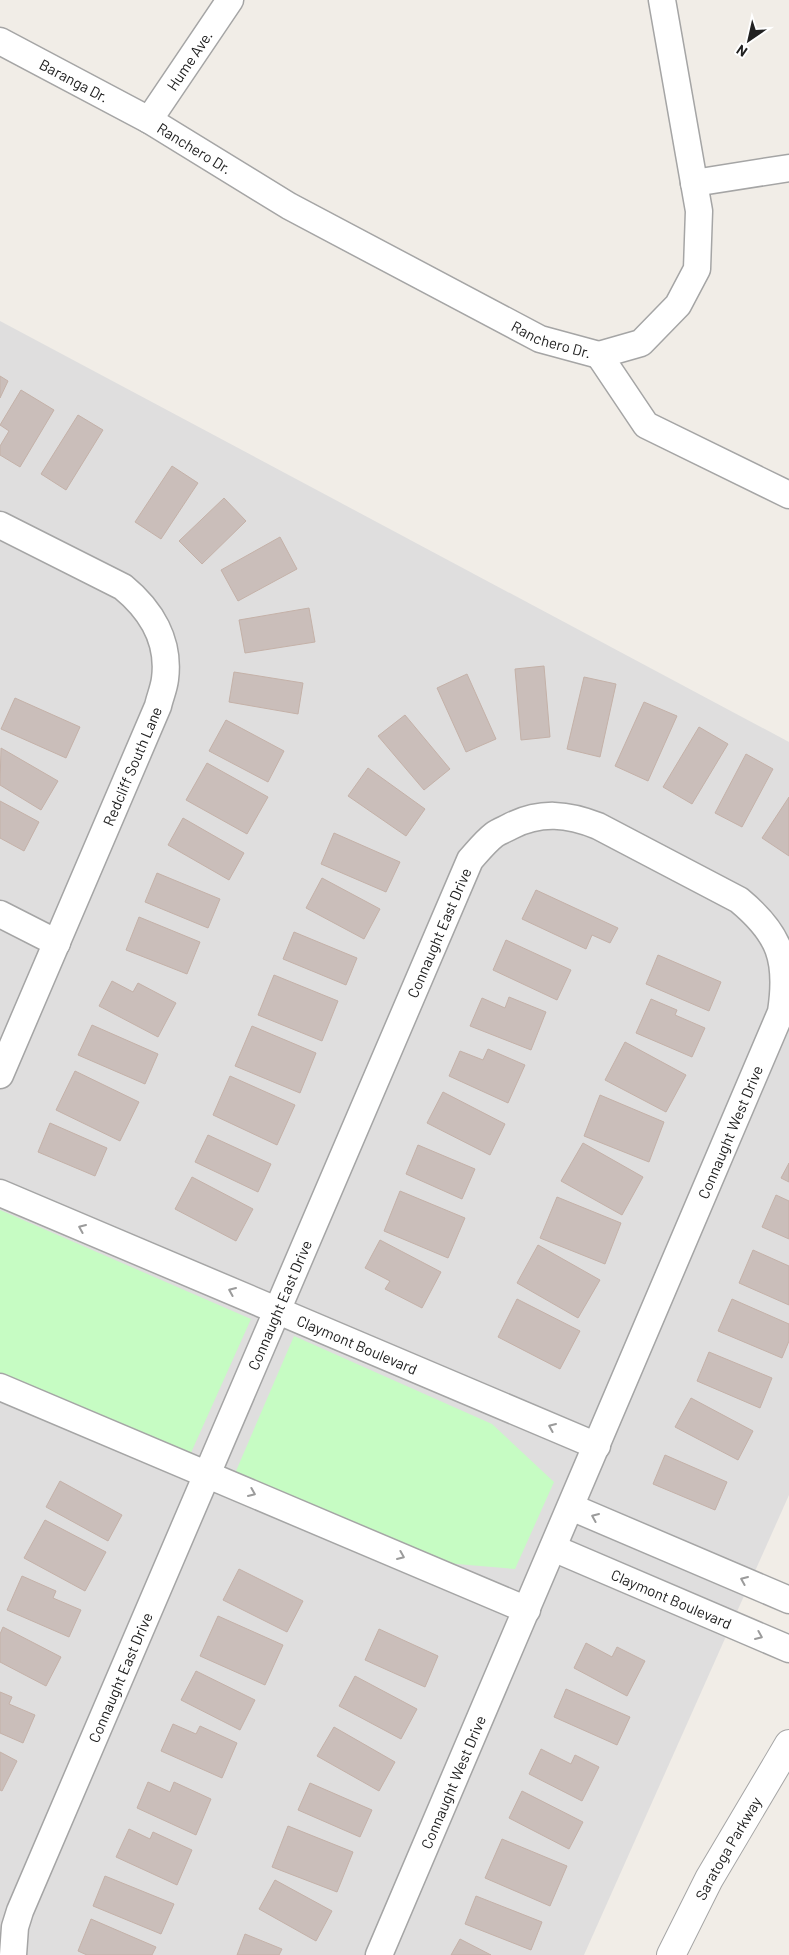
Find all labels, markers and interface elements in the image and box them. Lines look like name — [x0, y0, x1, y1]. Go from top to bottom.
north arrow — [724, 15, 774, 65]
street label: Hume Ave. — [163, 27, 216, 94]
text: N — [733, 42, 750, 61]
street label: Baranga Dr. — [37, 55, 112, 106]
street label: Ranchero Dr. — [154, 118, 235, 177]
street label: Ranchero Dr. — [509, 317, 593, 362]
street label: Redcliff South Lane — [99, 704, 165, 828]
street label: Connaught East Drive — [403, 865, 475, 1000]
street label: Connaught West Drive — [694, 1063, 766, 1201]
one-way arrow — [78, 1224, 87, 1234]
street label: Connaught East Drive — [244, 1237, 315, 1373]
one-way arrow — [228, 1287, 237, 1297]
street label: Claymont Boulevard — [294, 1311, 420, 1378]
one-way arrow — [548, 1422, 557, 1433]
one-way arrow — [247, 1487, 256, 1497]
one-way arrow — [591, 1512, 600, 1523]
one-way arrow — [396, 1550, 405, 1561]
street label: Claymont Boulevard — [609, 1565, 735, 1632]
one-way arrow — [740, 1576, 749, 1587]
street label: Connaught East Drive — [84, 1610, 156, 1745]
one-way arrow — [754, 1629, 763, 1640]
street label: Connaught West Drive — [417, 1713, 489, 1851]
street label: Saratoga Parkway — [691, 1793, 765, 1903]

